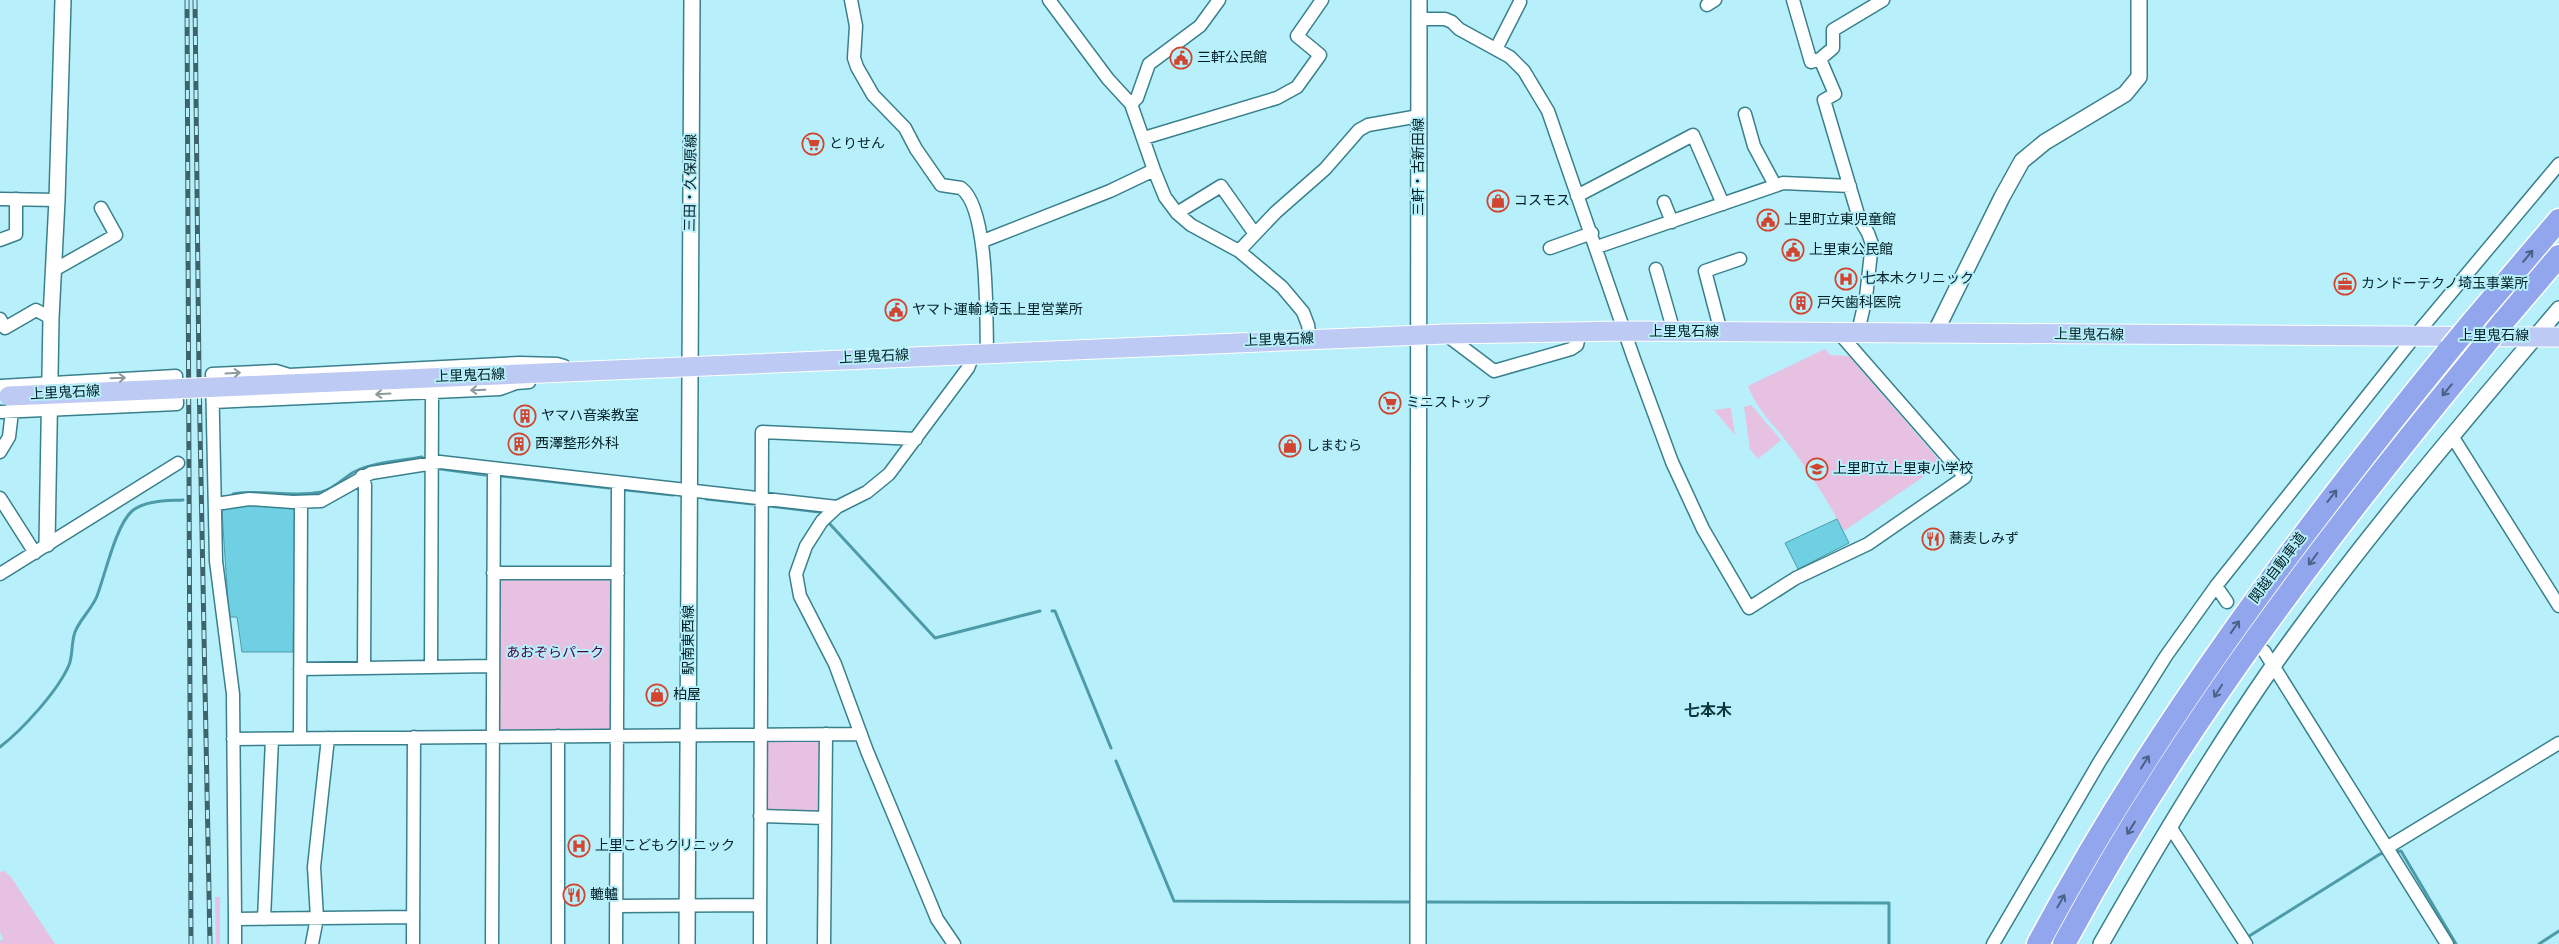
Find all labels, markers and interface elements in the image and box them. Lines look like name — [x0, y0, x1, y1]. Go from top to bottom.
public building icon: 三軒公民館 — [1169, 46, 1193, 70]
place label: 三軒公民館 — [1197, 48, 1267, 68]
street label: 三軒・古新田線 — [1409, 118, 1429, 216]
supermarket icon: とりせん — [801, 132, 825, 156]
street label: 三田・久保原線 — [680, 134, 702, 232]
place label: とりせん — [829, 134, 885, 154]
shop icon: コスモス — [1486, 189, 1510, 213]
place label: コスモス — [1514, 191, 1570, 211]
public building icon: 上里町立東児童館 — [1756, 208, 1780, 232]
place label: 上里町立東児童館 — [1784, 210, 1896, 230]
public building icon: 上里東公民館 — [1781, 238, 1805, 262]
place label: 上里東公民館 — [1809, 240, 1893, 260]
one-way arrow — [2523, 250, 2534, 263]
hospital icon: 七本木クリニック — [1834, 267, 1858, 291]
place label: 七本木クリニック — [1862, 269, 1974, 289]
office icon: カンドーテクノ埼玉事業所 — [2333, 272, 2357, 296]
place label: カンドーテクノ埼玉事業所 — [2361, 274, 2528, 294]
building icon: 戸矢歯科医院 — [1789, 291, 1813, 315]
place label: 戸矢歯科医院 — [1817, 293, 1901, 313]
public building icon: ヤマト運輸 埼玉上里営業所 — [884, 298, 908, 322]
place label: ヤマト運輸 埼玉上里営業所 — [912, 300, 1083, 320]
street label: 上里鬼石線 — [1649, 322, 1719, 342]
street label: 上里鬼石線 — [2054, 324, 2124, 346]
street label: 上里鬼石線 — [2459, 326, 2529, 346]
street label: 上里鬼石線 — [1244, 329, 1314, 351]
street label: 上里鬼石線 — [839, 345, 909, 369]
street label: 上里鬼石線 — [435, 365, 505, 387]
one-way arrow — [225, 368, 241, 377]
one-way arrow — [110, 374, 126, 383]
street label: 上里鬼石線 — [30, 381, 100, 405]
one-way arrow — [2441, 384, 2452, 397]
one-way arrow — [471, 385, 487, 395]
one-way arrow — [376, 389, 392, 399]
supermarket icon: ミニストップ — [1378, 391, 1402, 415]
place label: ミニストップ — [1406, 393, 1490, 413]
building icon: ヤマハ音楽教室 — [513, 404, 537, 428]
place label: ヤマハ音楽教室 — [541, 406, 639, 426]
building icon: 西澤整形外科 — [507, 432, 531, 456]
place label: 西澤整形外科 — [535, 434, 619, 454]
shop icon: しまむら — [1278, 434, 1302, 458]
place label: しまむら — [1306, 436, 1362, 456]
school or university icon: 上里町立上里東小学校 — [1805, 457, 1829, 481]
place label: 上里町立上里東小学校 — [1833, 459, 1973, 479]
one-way arrow — [2326, 490, 2337, 503]
restaurant icon: 蕎麦しみず — [1921, 527, 1945, 551]
street label: 関越自動車道 — [2245, 528, 2311, 608]
place label: 蕎麦しみず — [1949, 529, 2019, 549]
one-way arrow — [2308, 552, 2319, 565]
street label: 駅南東西線 — [679, 605, 699, 675]
one-way arrow — [2230, 620, 2240, 634]
park label: あおぞらパーク — [506, 643, 604, 663]
shop icon: 柏屋 — [645, 683, 669, 707]
one-way arrow — [2213, 683, 2223, 697]
place label: 柏屋 — [673, 685, 701, 705]
district label: 七本木 — [1684, 700, 1732, 722]
one-way arrow — [2140, 755, 2150, 769]
one-way arrow — [2125, 820, 2135, 834]
hospital icon: 上里こどもクリニック — [567, 834, 591, 858]
place label: 上里こどもクリニック — [595, 836, 735, 856]
restaurant icon: 轆轤 — [562, 883, 586, 907]
place label: 轆轤 — [590, 885, 618, 905]
one-way arrow — [2056, 894, 2066, 909]

